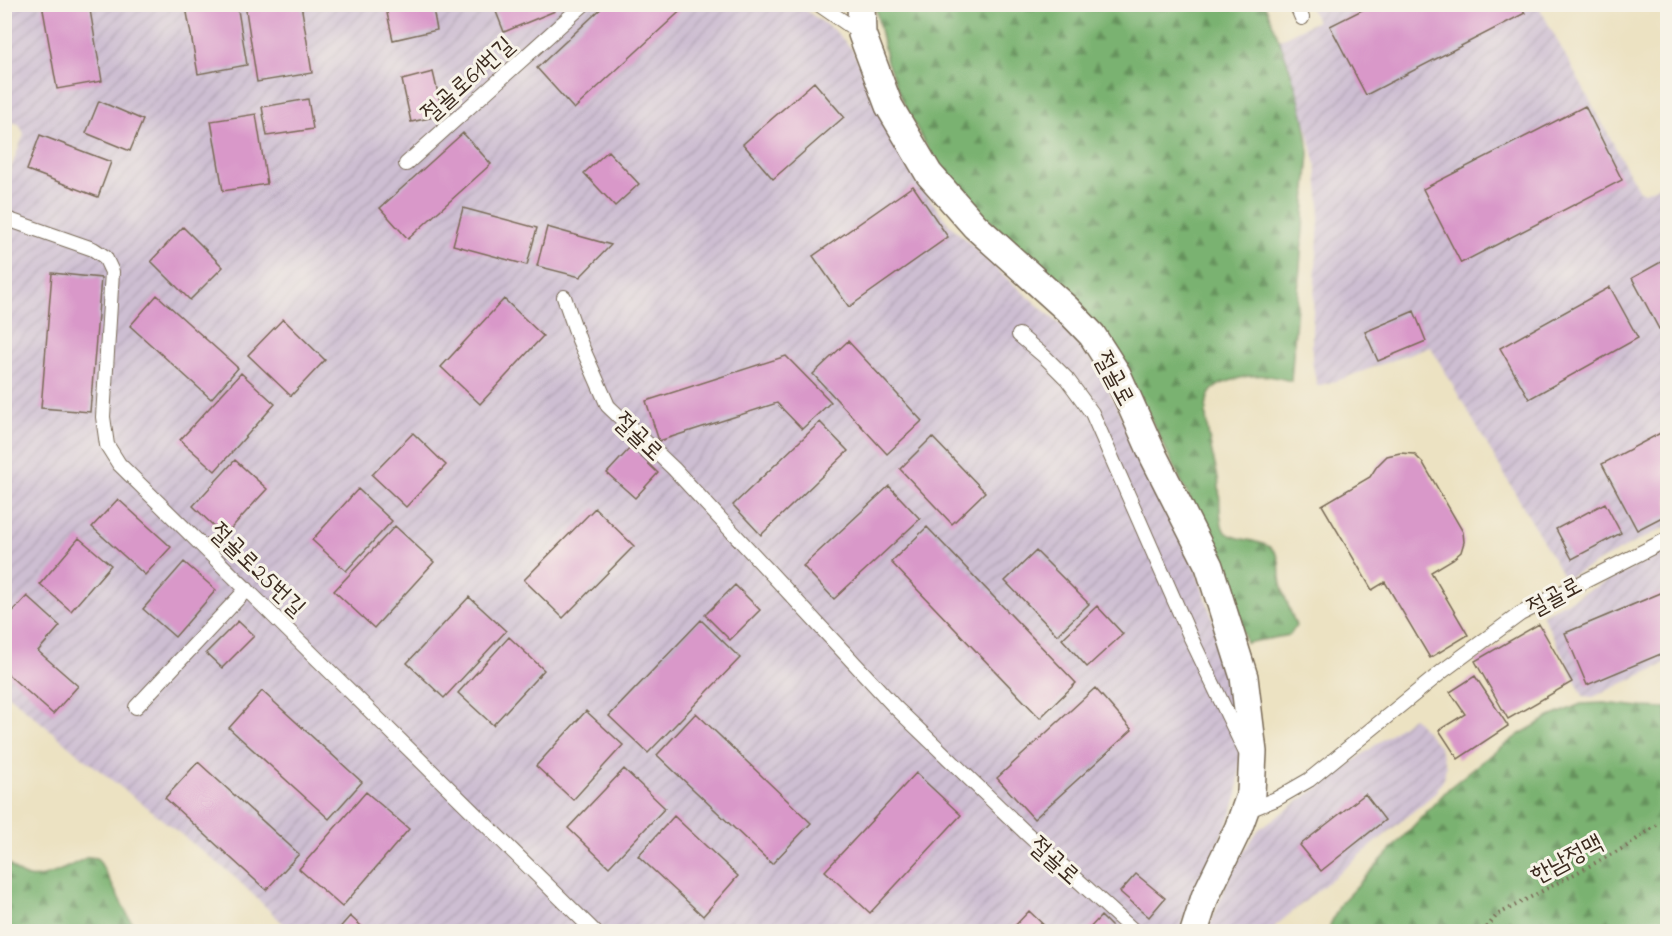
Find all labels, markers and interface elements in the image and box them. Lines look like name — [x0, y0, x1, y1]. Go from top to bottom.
street label: 절골로61번길 — [414, 29, 523, 132]
street label: 절골로 — [1084, 345, 1142, 413]
street label: 절골로 — [604, 405, 670, 471]
street label: 절골로25번길 — [200, 516, 312, 626]
street label: 절골로 — [1521, 569, 1589, 627]
street label: 한남정맥 — [1525, 827, 1609, 894]
street label: 절골로 — [1020, 829, 1087, 894]

